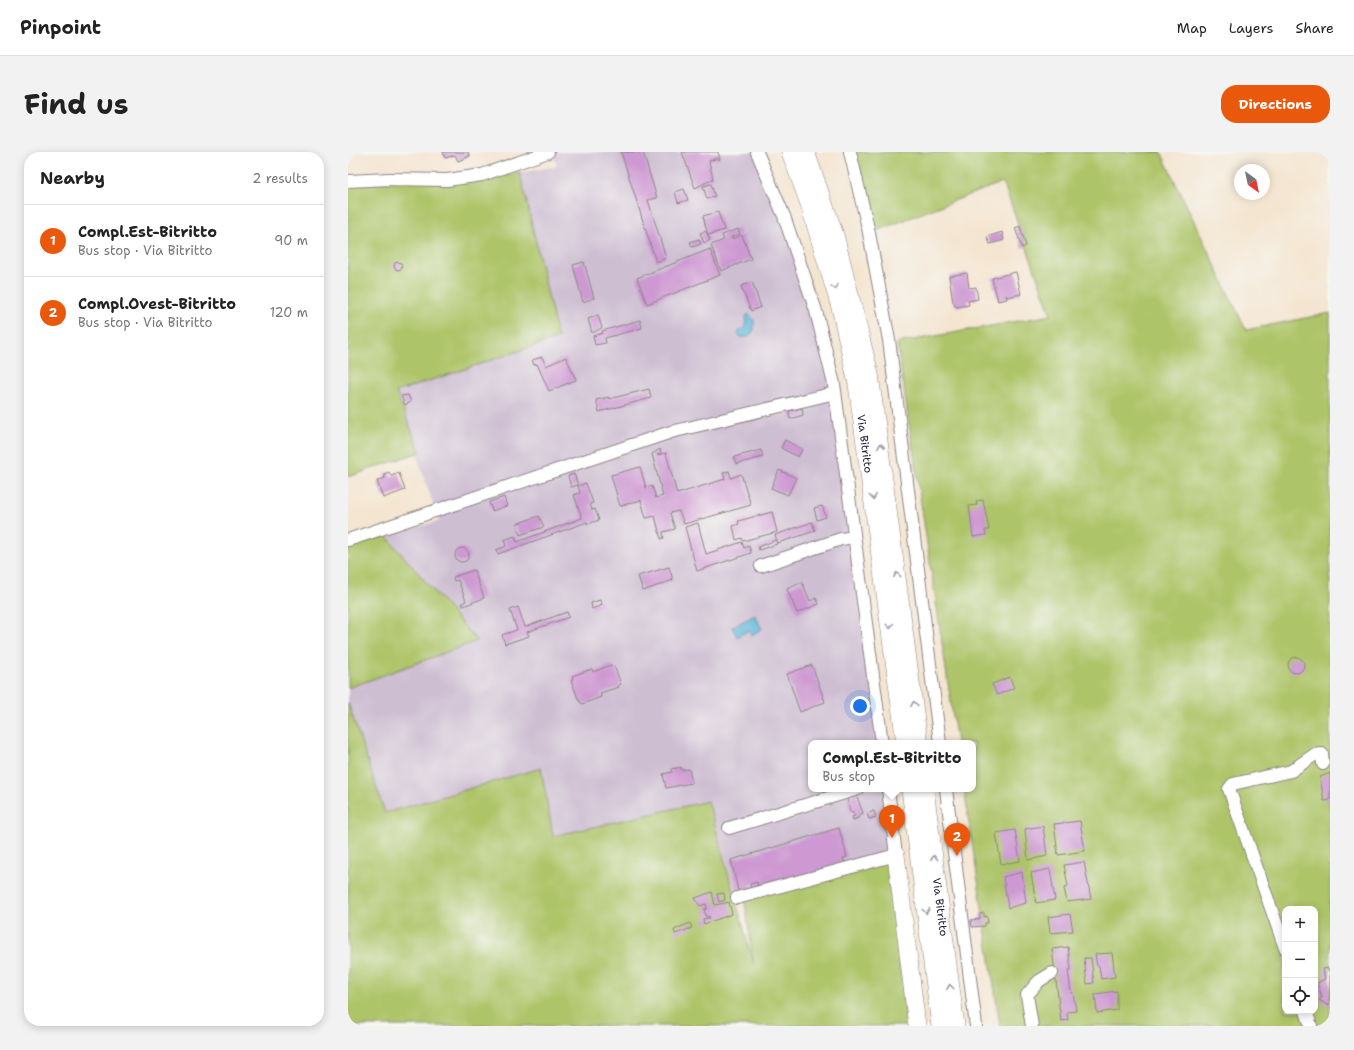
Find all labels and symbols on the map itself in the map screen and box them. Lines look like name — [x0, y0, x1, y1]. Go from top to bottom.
north arrow — [1234, 164, 1270, 200]
one-way arrow — [830, 283, 839, 290]
street label: Via Bitritto — [854, 414, 876, 474]
one-way arrow — [877, 443, 886, 449]
one-way arrow — [868, 494, 877, 500]
one-way arrow — [893, 572, 902, 578]
one-way arrow — [885, 623, 894, 629]
your location — [850, 696, 870, 716]
one-way arrow — [910, 701, 919, 707]
pin: 1 — [879, 805, 905, 838]
pin: 2 — [944, 823, 970, 856]
one-way arrow — [930, 855, 939, 861]
street label: Via Bitritto — [929, 877, 952, 937]
one-way arrow — [921, 908, 930, 914]
one-way arrow — [946, 984, 955, 990]

